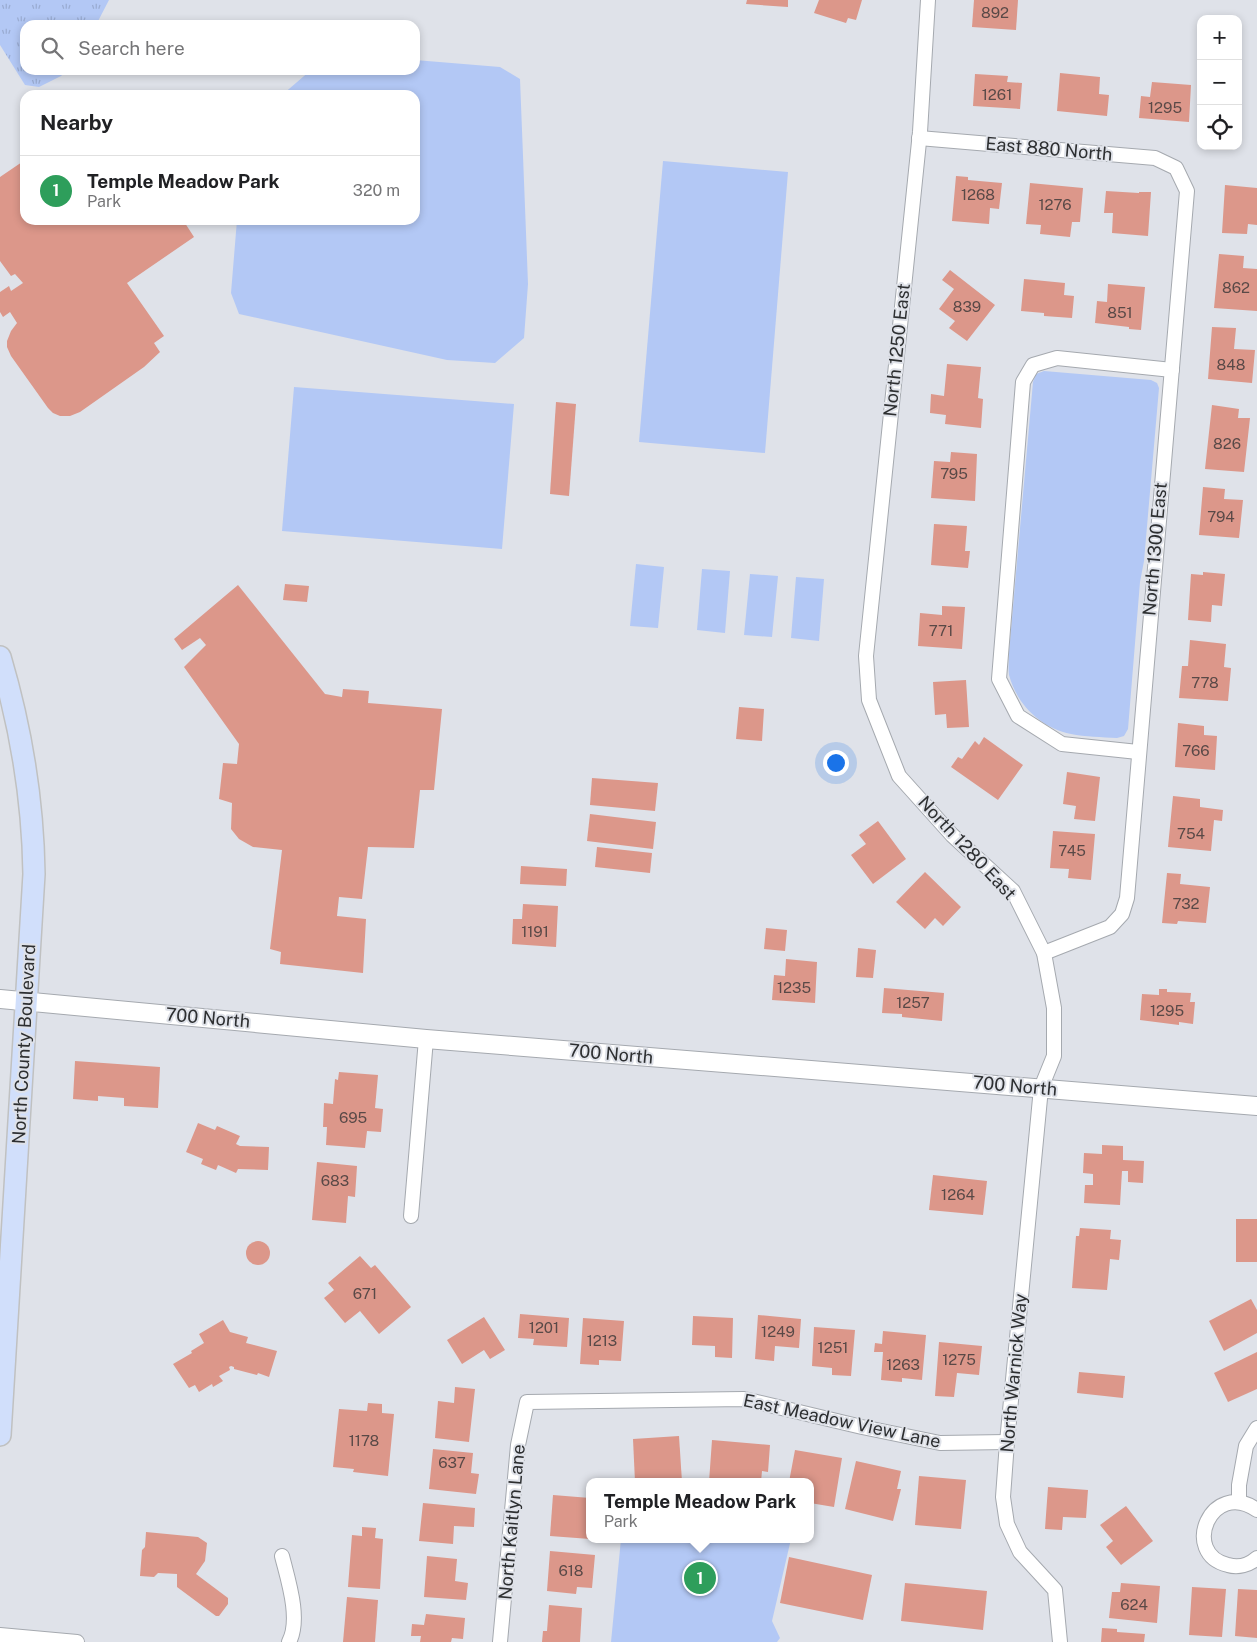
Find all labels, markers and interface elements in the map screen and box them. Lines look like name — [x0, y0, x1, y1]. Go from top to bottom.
house number: 892 — [981, 4, 1009, 21]
map controls — [1197, 15, 1242, 150]
button: + — [1197, 15, 1242, 60]
search box — [20, 20, 420, 75]
icon: search — [38, 34, 66, 62]
text: Search here — [78, 37, 185, 59]
button: − — [1197, 60, 1242, 105]
house number: 1261 — [982, 86, 1012, 103]
house number: 1295 — [1148, 99, 1182, 116]
button: locate — [1197, 105, 1242, 150]
text: Nearby — [40, 110, 113, 135]
street label: East 880 North — [985, 132, 1113, 165]
text: Temple Meadow Park — [87, 170, 280, 192]
text: 1 — [53, 181, 59, 200]
text: 320 m — [353, 181, 400, 200]
house number: 1268 — [961, 186, 995, 203]
text: Park — [87, 192, 121, 211]
house number: 1276 — [1038, 196, 1072, 213]
house number: 862 — [1222, 279, 1250, 296]
street label: North 1250 East — [879, 282, 914, 418]
house number: 839 — [953, 298, 981, 315]
house number: 851 — [1107, 304, 1133, 321]
house number: 848 — [1217, 356, 1245, 373]
house number: 826 — [1213, 435, 1241, 452]
house number: 795 — [940, 465, 968, 482]
street label: North 1300 East — [1138, 481, 1171, 617]
house number: 794 — [1207, 508, 1235, 525]
house number: 771 — [929, 622, 953, 639]
house number: 778 — [1191, 674, 1219, 691]
house number: 766 — [1182, 742, 1210, 759]
your location — [823, 750, 849, 776]
street label: North 1280 East — [914, 792, 1021, 904]
house number: 754 — [1177, 825, 1205, 842]
house number: 745 — [1058, 842, 1086, 859]
house number: 732 — [1172, 895, 1200, 912]
house number: 1191 — [521, 923, 549, 940]
street label: North County Boulevard — [8, 943, 39, 1145]
house number: 1235 — [777, 979, 811, 996]
house number: 1257 — [896, 994, 930, 1011]
house number: 1295 — [1150, 1002, 1184, 1019]
street label: 700 North — [165, 1003, 251, 1032]
street label: 700 North — [568, 1039, 654, 1068]
street label: 700 North — [972, 1071, 1058, 1100]
house number: 695 — [339, 1109, 367, 1126]
house number: 683 — [321, 1172, 349, 1189]
house number: 1264 — [941, 1186, 975, 1203]
house number: 671 — [353, 1285, 377, 1302]
street label: North Warnick Way — [996, 1292, 1031, 1453]
house number: 1201 — [529, 1319, 559, 1336]
house number: 1249 — [761, 1323, 795, 1340]
house number: 1213 — [587, 1332, 617, 1349]
house number: 1251 — [818, 1339, 848, 1356]
house number: 1275 — [942, 1351, 976, 1368]
house number: 1263 — [886, 1356, 920, 1373]
street label: East Meadow View Lane — [741, 1389, 943, 1452]
house number: 1178 — [349, 1432, 379, 1449]
street label: North Kaitlyn Lane — [494, 1443, 529, 1600]
house number: 637 — [438, 1454, 466, 1471]
popup — [586, 1478, 814, 1543]
text: Temple Meadow Park — [604, 1490, 796, 1512]
text: Park — [604, 1512, 638, 1531]
pin: 1 — [684, 1559, 716, 1597]
house number: 618 — [558, 1562, 584, 1579]
house number: 624 — [1120, 1596, 1148, 1613]

